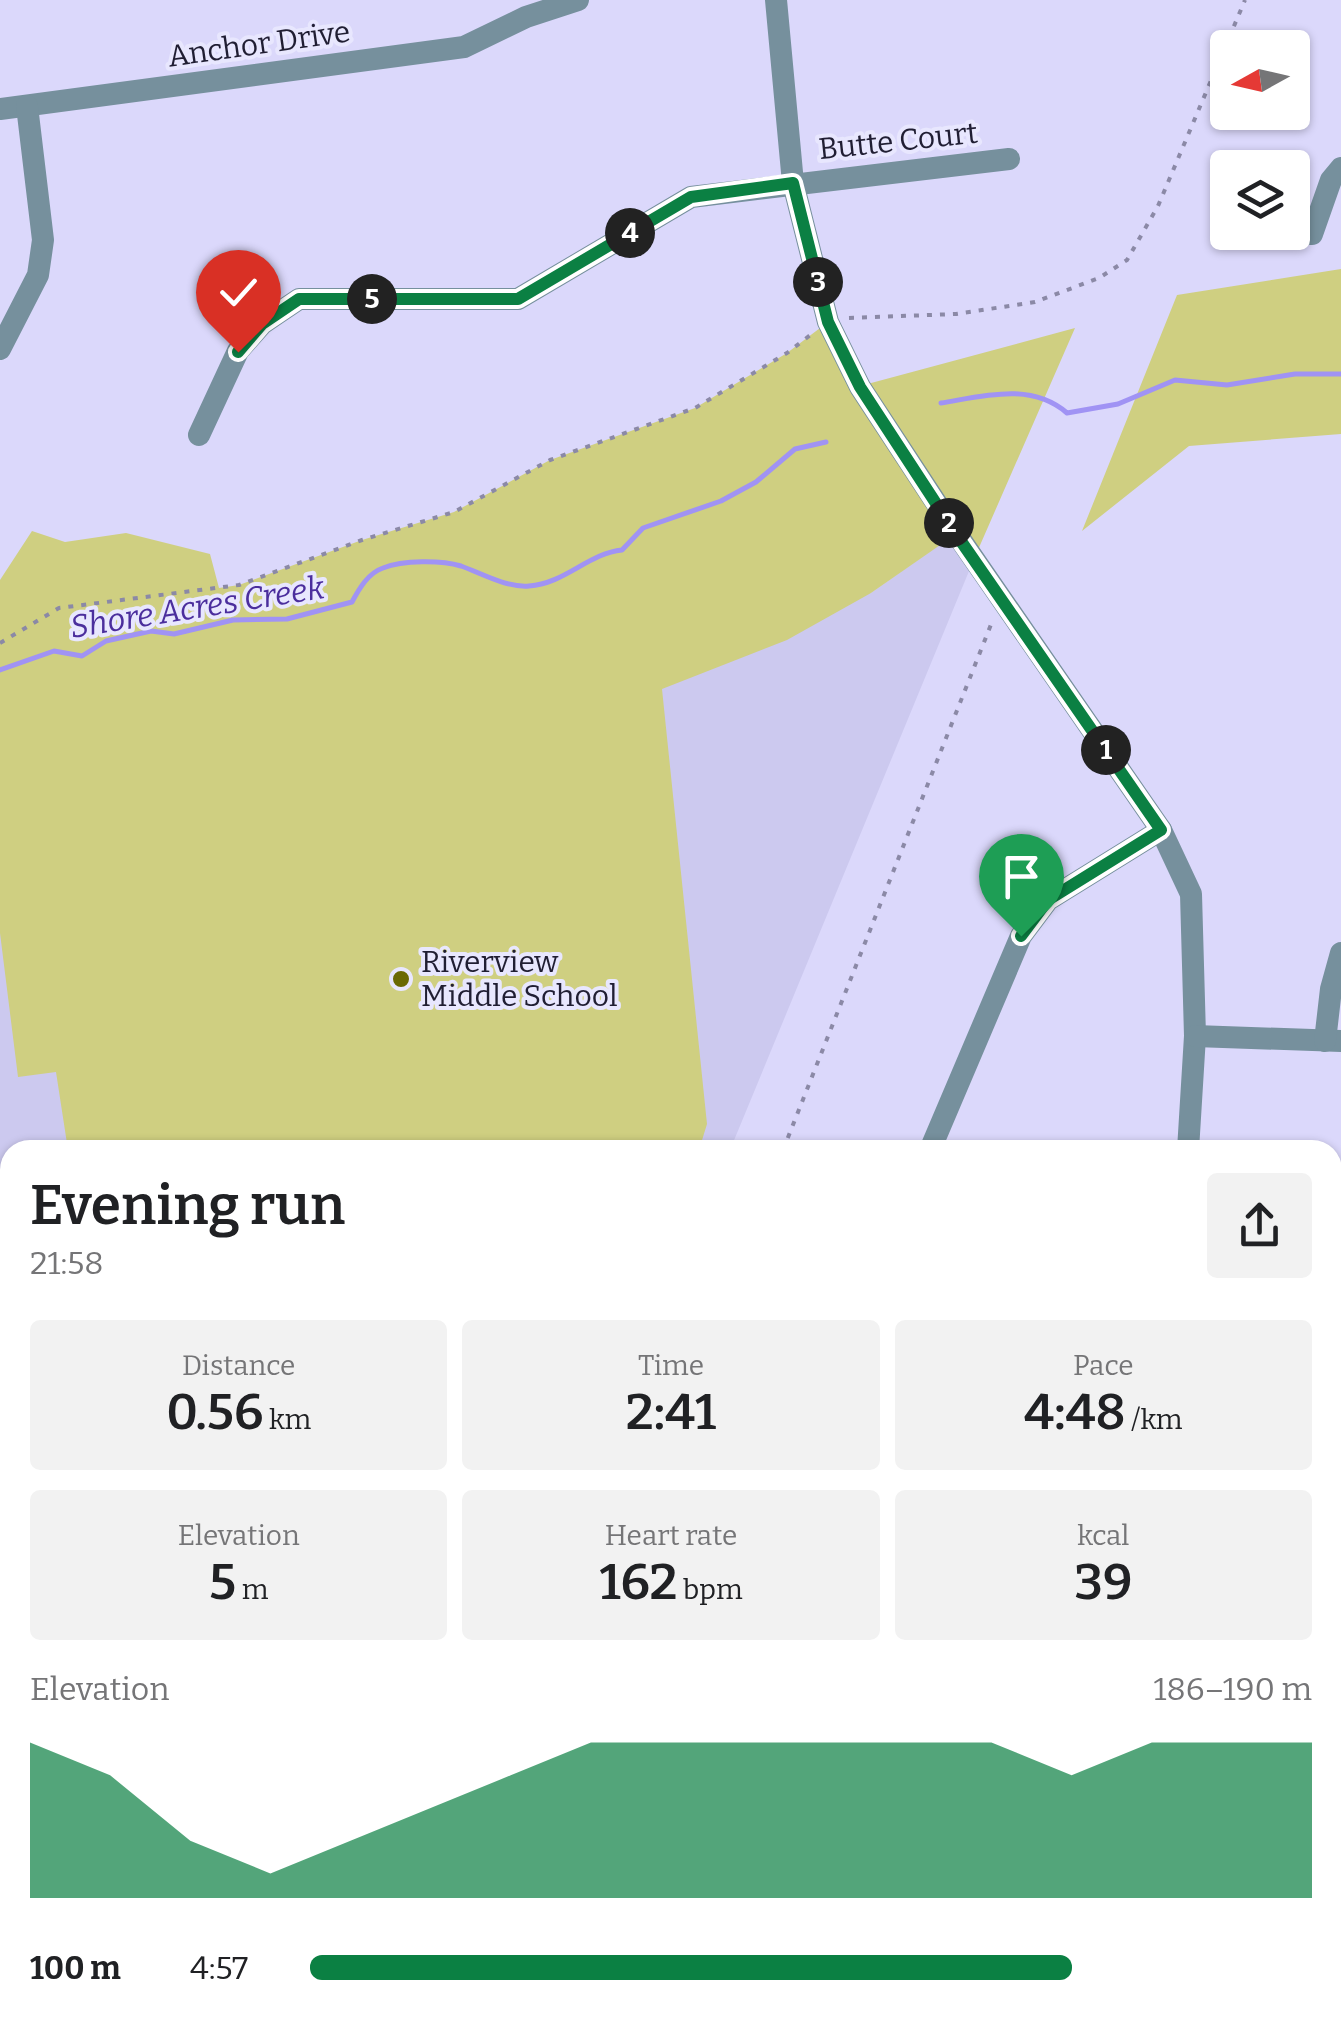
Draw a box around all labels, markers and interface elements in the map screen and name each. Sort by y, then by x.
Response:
street label: Anchor Drive [166,13,352,75]
north arrow [1210,30,1310,130]
map controls [1210,30,1310,250]
street label: Butte Court [817,115,979,167]
button: layers [1210,150,1310,250]
pin: 4 [605,208,655,258]
text: 4 [621,216,639,249]
pin [196,250,281,353]
pin: 3 [793,257,843,307]
icon: check [211,265,266,320]
text: 3 [810,265,826,298]
pin: 5 [347,274,397,324]
text: 5 [364,282,380,315]
pin: 2 [924,498,974,548]
text: 2 [941,506,957,539]
water label: Shore Acres Creek [67,568,327,646]
pin: 1 [1081,725,1131,775]
text: 1 [1100,733,1112,766]
pin [979,834,1064,937]
icon: arrive [994,849,1049,904]
place label: Riverview Middle School [421,944,618,1014]
marker: Riverview Middle School [390,968,412,990]
text: Evening run [30,1173,345,1239]
button: share [1207,1173,1312,1278]
text: 21:58 [30,1244,103,1282]
text: Distance [182,1349,295,1382]
text: Time [638,1349,704,1382]
text: Pace [1073,1349,1134,1382]
text: 0.56 [166,1382,263,1442]
text: 2:41 [626,1382,716,1442]
text: 4:48 [1024,1382,1126,1442]
text: km [263,1403,311,1436]
text: /km [1126,1403,1183,1436]
text: Elevation [178,1519,300,1552]
text: Heart rate [605,1519,737,1552]
text: kcal [1077,1519,1129,1552]
text: 5 [209,1552,236,1612]
text: 162 [599,1552,677,1612]
text: 39 [1074,1552,1132,1612]
text: m [236,1573,268,1606]
text: bpm [677,1573,743,1606]
text: Elevation [30,1670,170,1708]
text: 186–190 m [1153,1670,1312,1708]
text: 100 m [30,1949,121,1987]
text: 4:57 [190,1949,248,1987]

